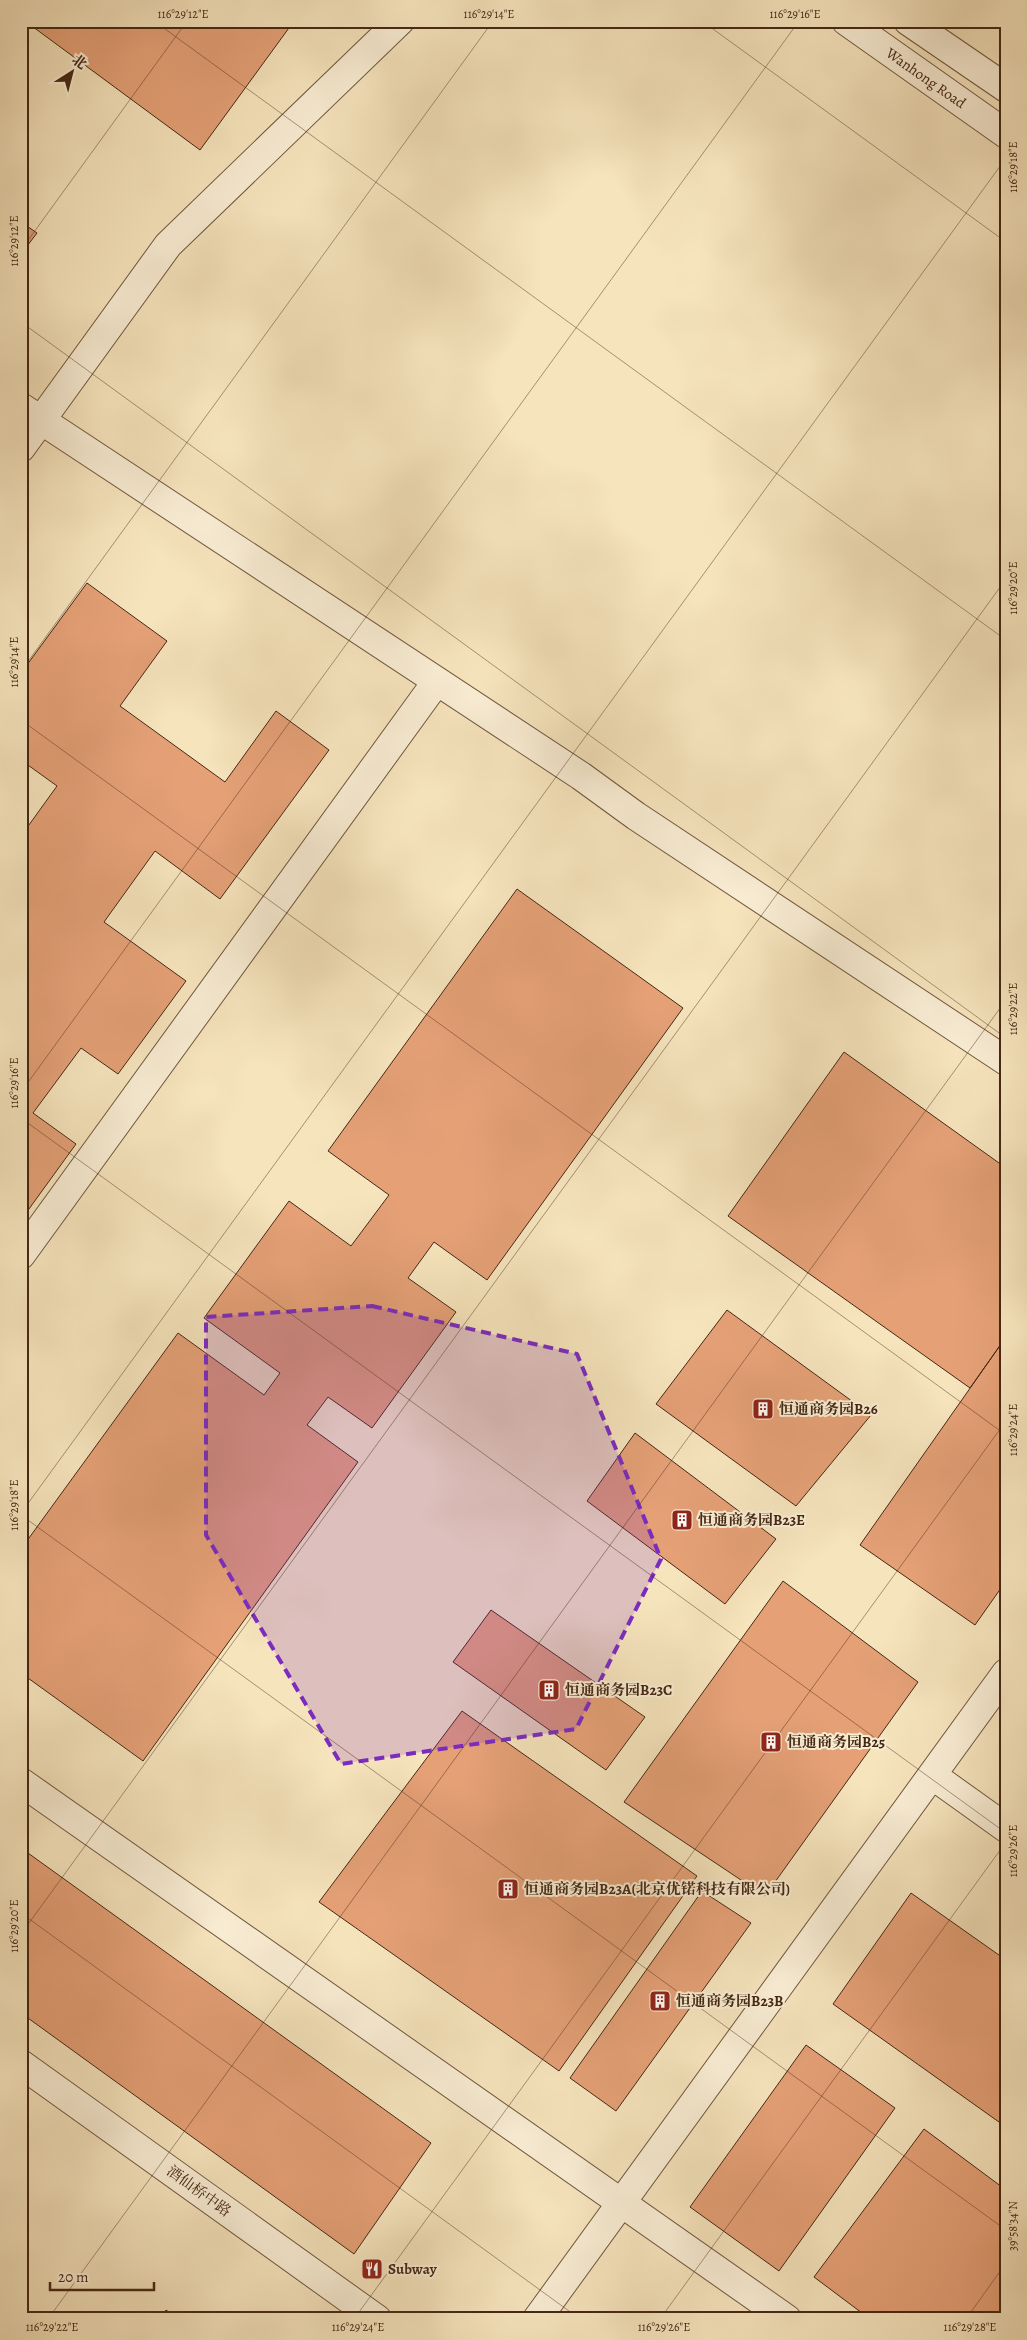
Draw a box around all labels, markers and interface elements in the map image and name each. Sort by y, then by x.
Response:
text: 116°29'12"E [157,6,209,22]
text: 116°29'14"E [464,6,514,22]
text: 116°29'16"E [770,6,820,22]
street label: Wanhong Road [881,42,971,114]
north arrow [48,48,98,98]
text: 北 [68,50,91,74]
text: 116°29'18"E [1005,141,1021,193]
text: 116°29'12"E [6,215,22,267]
text: 116°29'20"E [1005,561,1021,615]
text: 116°29'14"E [6,637,22,687]
text: 116°29'22"E [1005,983,1021,1035]
text: 116°29'16"E [6,1058,22,1108]
building icon: 恒通商务园B26 [751,1397,775,1421]
place label: 恒通商务园B26 [779,1399,878,1419]
text: 116°29'24"E [1005,1404,1021,1456]
text: 116°29'18"E [6,1479,22,1531]
building icon: 恒通商务园B23E [670,1508,694,1532]
place label: 恒通商务园B23E [698,1510,805,1530]
building icon: 恒通商务园B23C [537,1678,561,1702]
place label: 恒通商务园B23C [565,1680,672,1700]
building icon: 恒通商务园B25 [759,1730,783,1754]
place label: 恒通商务园B25 [787,1732,885,1752]
text: 116°29'26"E [1005,1825,1021,1877]
building icon: 恒通商务园B23A(北京优锘科技有限公司) [496,1877,520,1901]
place label: 恒通商务园B23A(北京优锘科技有限公司) [524,1879,790,1899]
text: 116°29'20"E [6,1899,22,1953]
building icon: 恒通商务园B23B [648,1989,672,2013]
place label: 恒通商务园B23B [676,1991,784,2011]
street label: 酒仙桥中路 [163,2161,235,2221]
text: 39°58'34"N [1005,2201,1021,2251]
restaurant icon: Subway [360,2257,384,2281]
place label: Subway [388,2259,438,2279]
scale bar [50,2260,154,2292]
text: 20 m [58,2267,89,2287]
text: 116°29'22"E [26,2319,78,2335]
text: 116°29'24"E [332,2319,384,2335]
text: 116°29'26"E [638,2319,690,2335]
text: 116°29'28"E [944,2319,996,2335]

